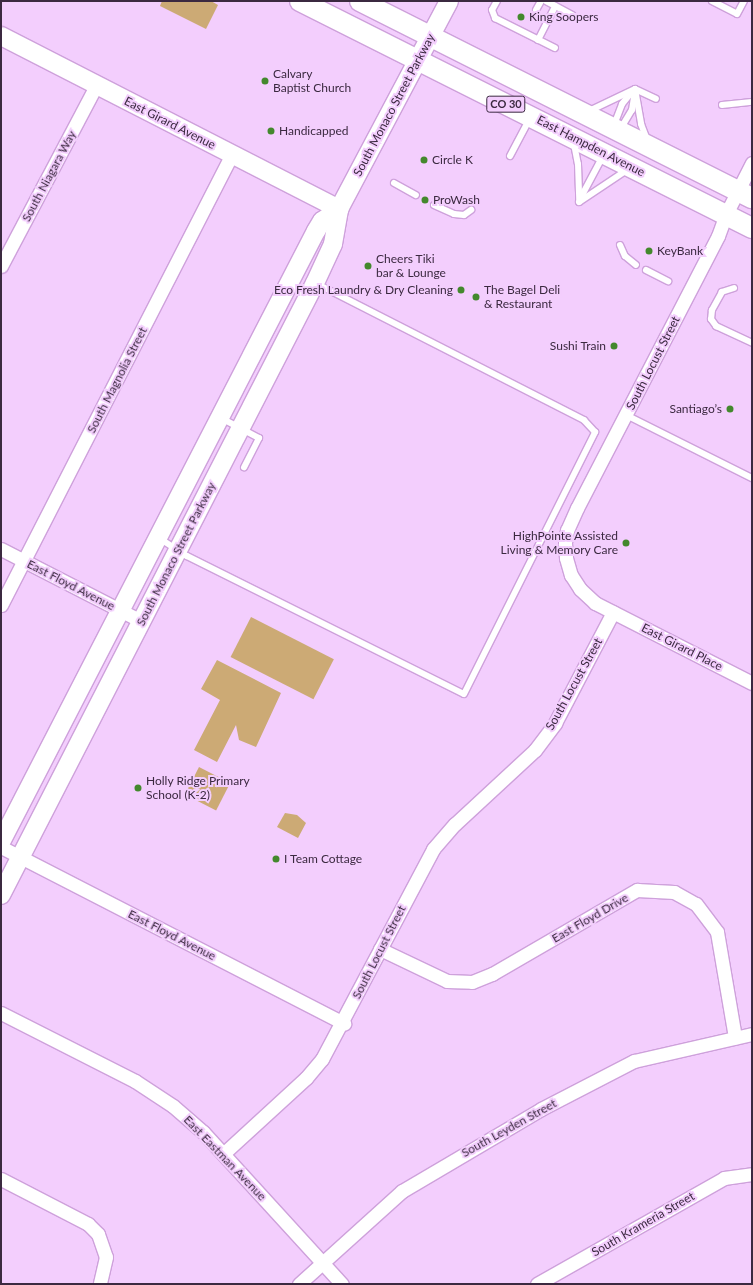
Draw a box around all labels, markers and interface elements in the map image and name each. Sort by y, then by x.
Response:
place label: King Soopers [529,10,599,24]
marker: King Soopers [516,12,526,22]
street label: South Monaco Street Parkway [350,31,438,179]
place label: Calvary Baptist Church [273,67,351,95]
marker: Calvary Baptist Church [260,76,270,86]
street label: East Girard Avenue [122,94,218,152]
road number: CO 30 [486,95,526,113]
street label: East Hampden Avenue [535,112,647,180]
place label: Handicapped [279,124,348,138]
marker: Handicapped [266,126,276,136]
street label: South Niagara Way [19,128,79,224]
place label: Circle K [432,153,473,167]
marker: Circle K [419,155,429,165]
place label: ProWash [433,193,480,207]
marker: ProWash [420,195,430,205]
place label: KeyBank [657,244,703,258]
marker: KeyBank [644,246,654,256]
place label: Cheers Tiki bar & Lounge [376,252,446,280]
marker: Cheers Tiki bar & Lounge [363,261,373,271]
place label: Eco Fresh Laundry & Dry Cleaning [273,283,453,297]
place label: The Bagel Deli & Restaurant [484,283,560,311]
marker: Eco Fresh Laundry & Dry Cleaning [456,285,466,295]
marker: The Bagel Deli & Restaurant [471,292,481,302]
street label: South Locust Street [623,314,683,412]
street label: South Magnolia Street [84,325,150,435]
place label: Sushi Train [549,339,606,353]
marker: Sushi Train [609,341,619,351]
place label: Santiago’s [669,402,722,416]
marker: Santiago’s [725,404,735,414]
street label: South Monaco Street Parkway [133,480,219,628]
place label: HighPointe Assisted Living & Memory Care [500,529,618,557]
marker: HighPointe Assisted Living & Memory Care [621,538,631,548]
street label: East Floyd Avenue [24,557,118,613]
street label: East Girard Place [639,620,725,674]
street label: South Locust Street [543,635,605,733]
place label: Holly Ridge Primary School (K-2) [146,774,250,802]
marker: Holly Ridge Primary School (K-2) [133,783,143,793]
place label: I Team Cottage [284,852,363,866]
marker: I Team Cottage [271,854,281,864]
street label: East Floyd Drive [549,890,631,946]
street label: South Locust Street [349,903,409,1001]
street label: East Floyd Avenue [125,907,219,963]
street label: South Leyden Street [459,1096,559,1160]
street label: East Eastman Avenue [181,1112,269,1204]
street label: South Krameria Street [589,1189,697,1259]

